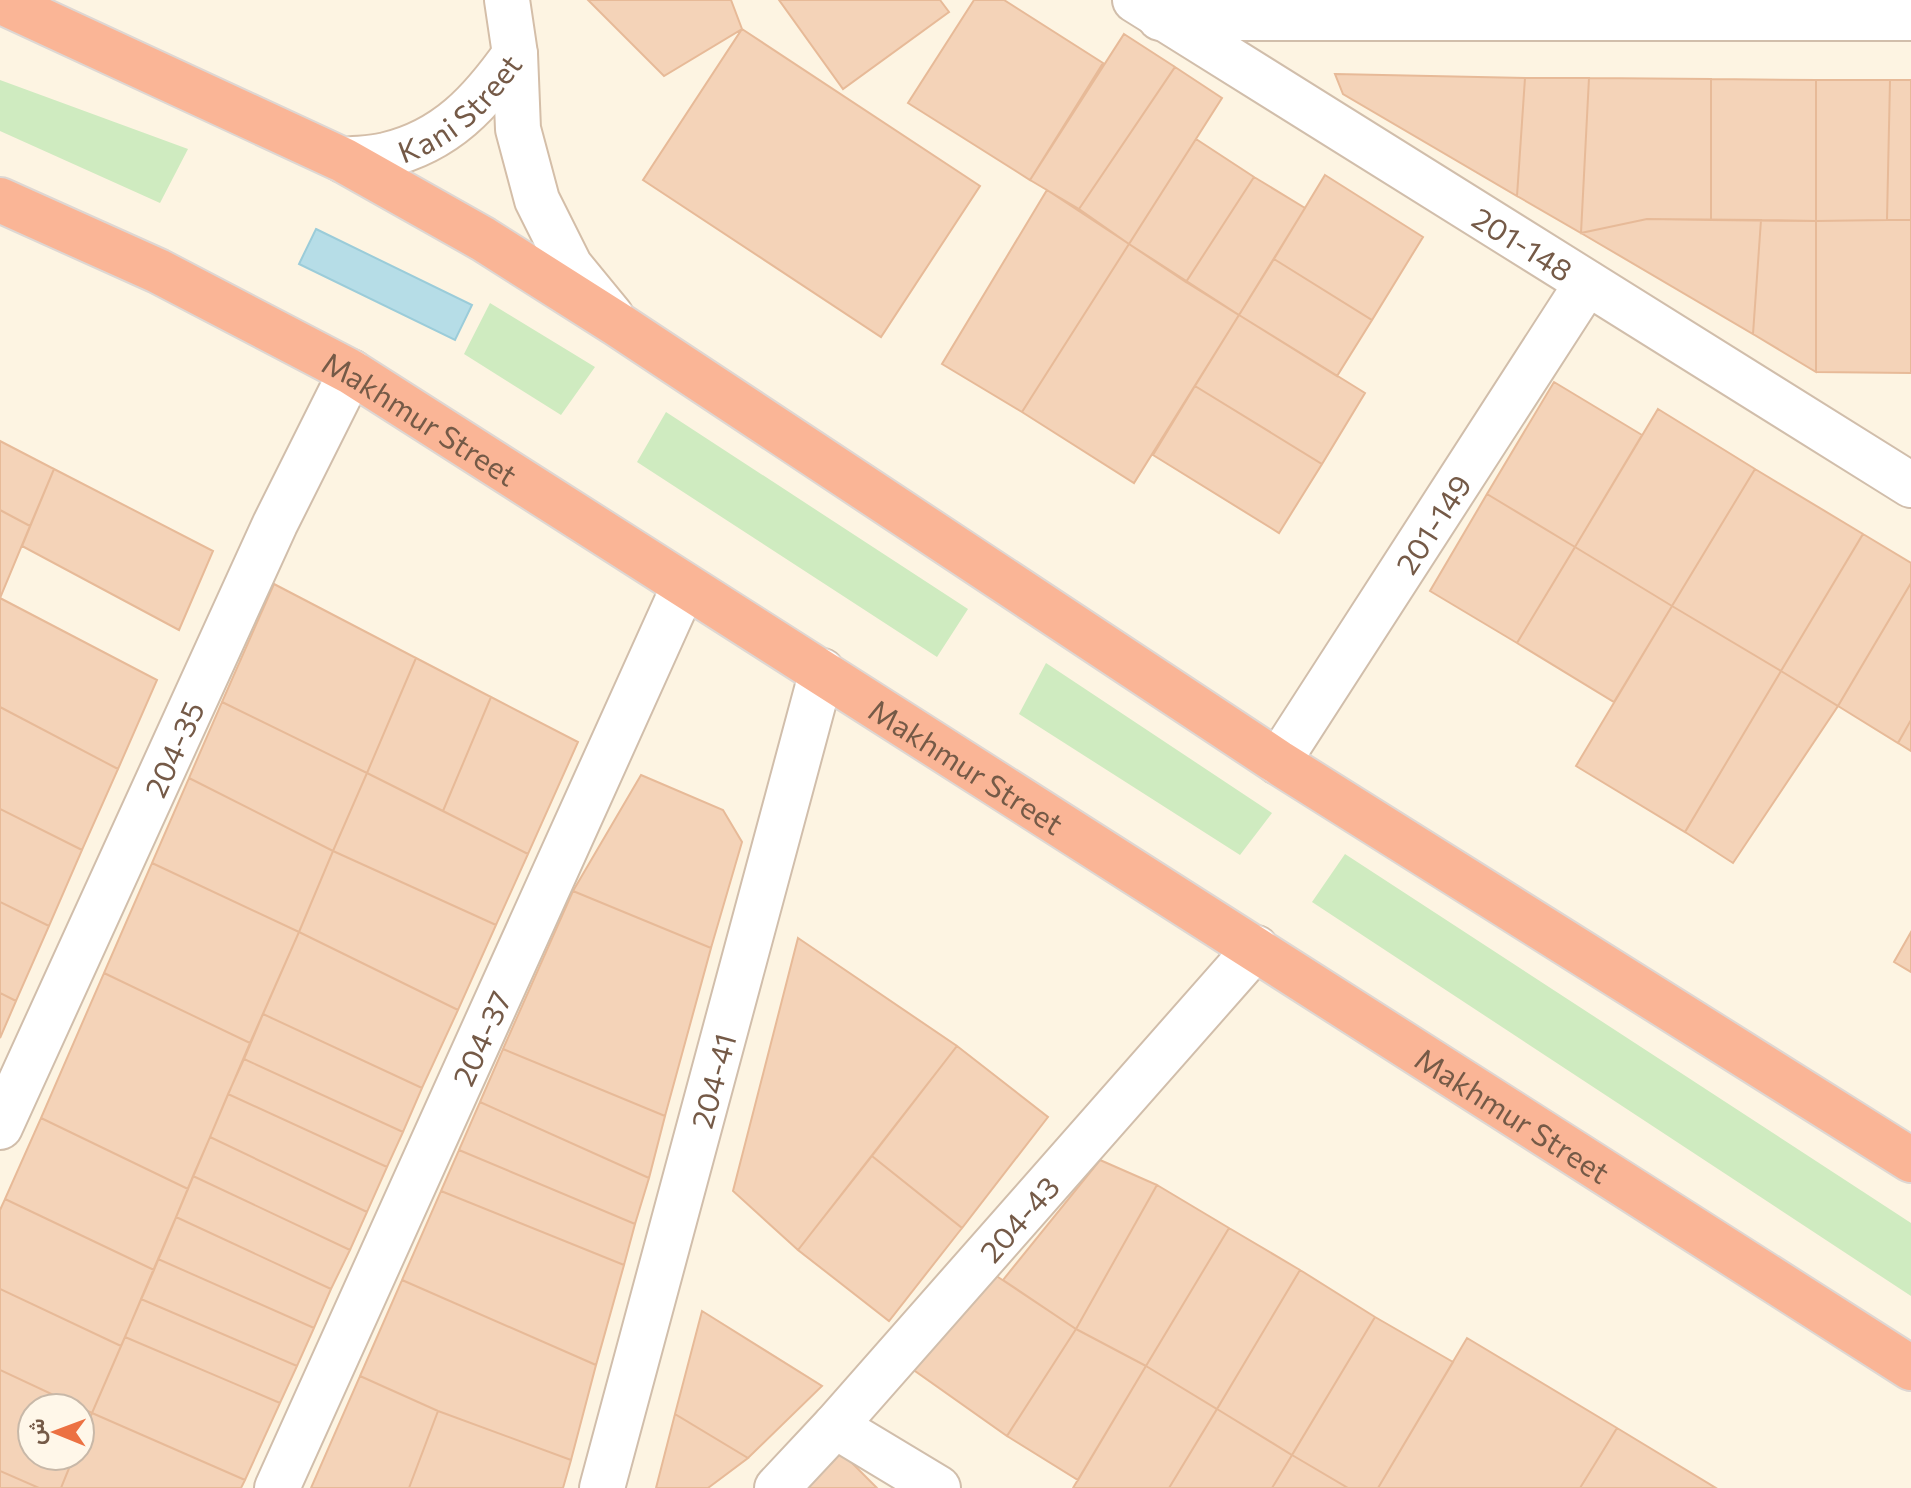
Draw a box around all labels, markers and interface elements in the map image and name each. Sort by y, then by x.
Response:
street label: Kani Street [392,46,528,169]
street label: 201-148 [1467,198,1580,288]
street label: Makhmur Street [317,342,525,492]
street label: 201-149 [1386,467,1478,580]
street label: Makhmur Street [863,690,1071,841]
street label: 204-35 [135,695,210,802]
street label: 204-37 [443,985,518,1091]
street label: 204-41 [681,1029,742,1132]
street label: Makhmur Street [1409,1038,1617,1190]
street label: 204-43 [971,1168,1066,1269]
north arrow [16,1392,96,1472]
text: ش [22,1418,50,1445]

